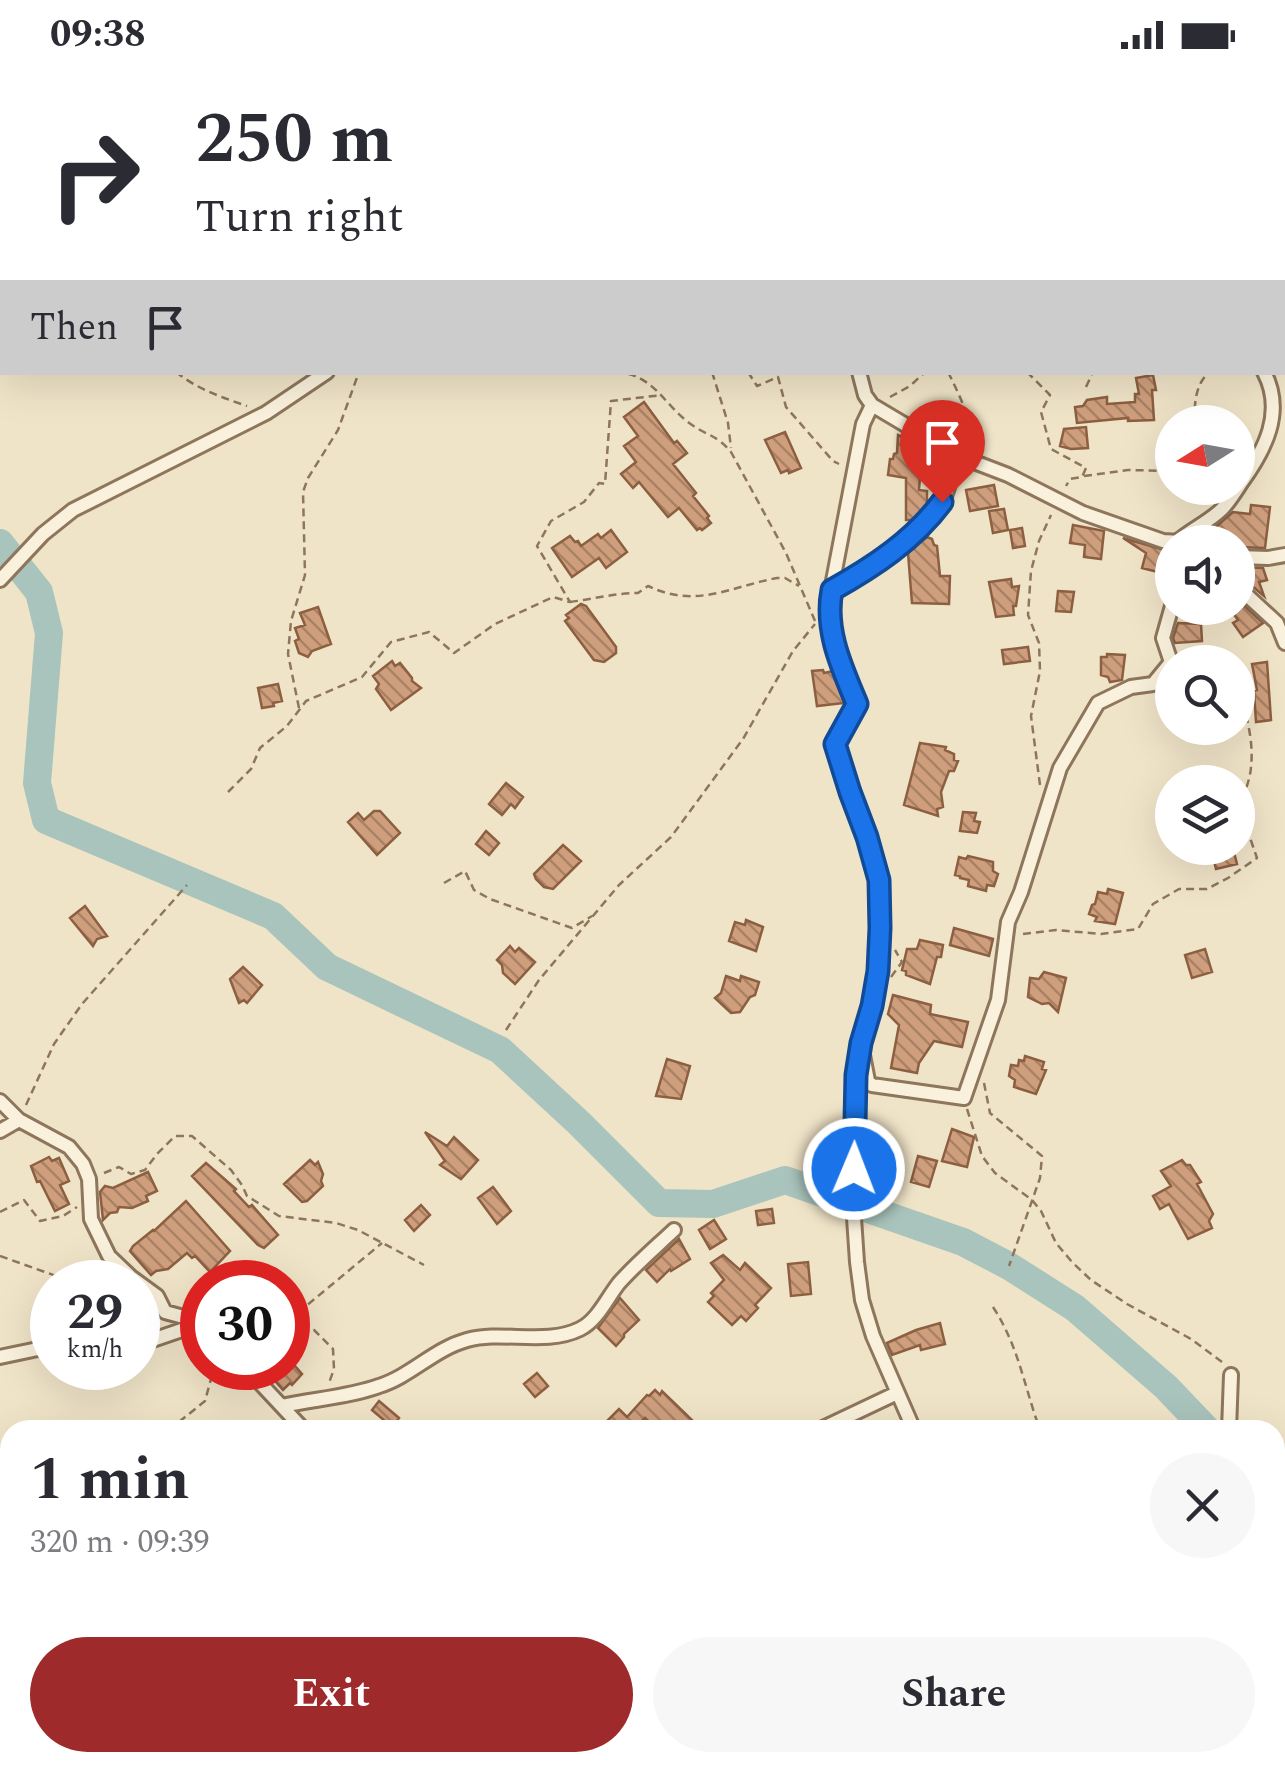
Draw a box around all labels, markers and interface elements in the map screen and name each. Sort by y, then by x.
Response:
text: 09:38 [50,6,145,64]
text: 250 m [195,87,393,193]
icon: right [30,110,160,240]
text: Turn right [195,183,404,252]
text: Then [30,299,118,357]
icon: arrive [138,300,193,355]
pin [900,400,985,503]
north arrow [1155,405,1255,505]
map controls [1155,405,1255,865]
icon: arrive [915,415,970,470]
button: sound [1155,525,1255,625]
button: search [1155,645,1255,745]
button: layers [1155,765,1255,865]
position arrow [802,1117,906,1221]
speed limit sign: 30 [180,1260,310,1390]
text: 29 [67,1275,123,1351]
text: km/h [67,1331,123,1369]
text: 1 min [30,1434,190,1526]
button: close [1150,1453,1255,1558]
text: 320 m · 09:39 [30,1518,210,1567]
button: Exit [30,1637,633,1752]
button: Share [653,1637,1255,1752]

